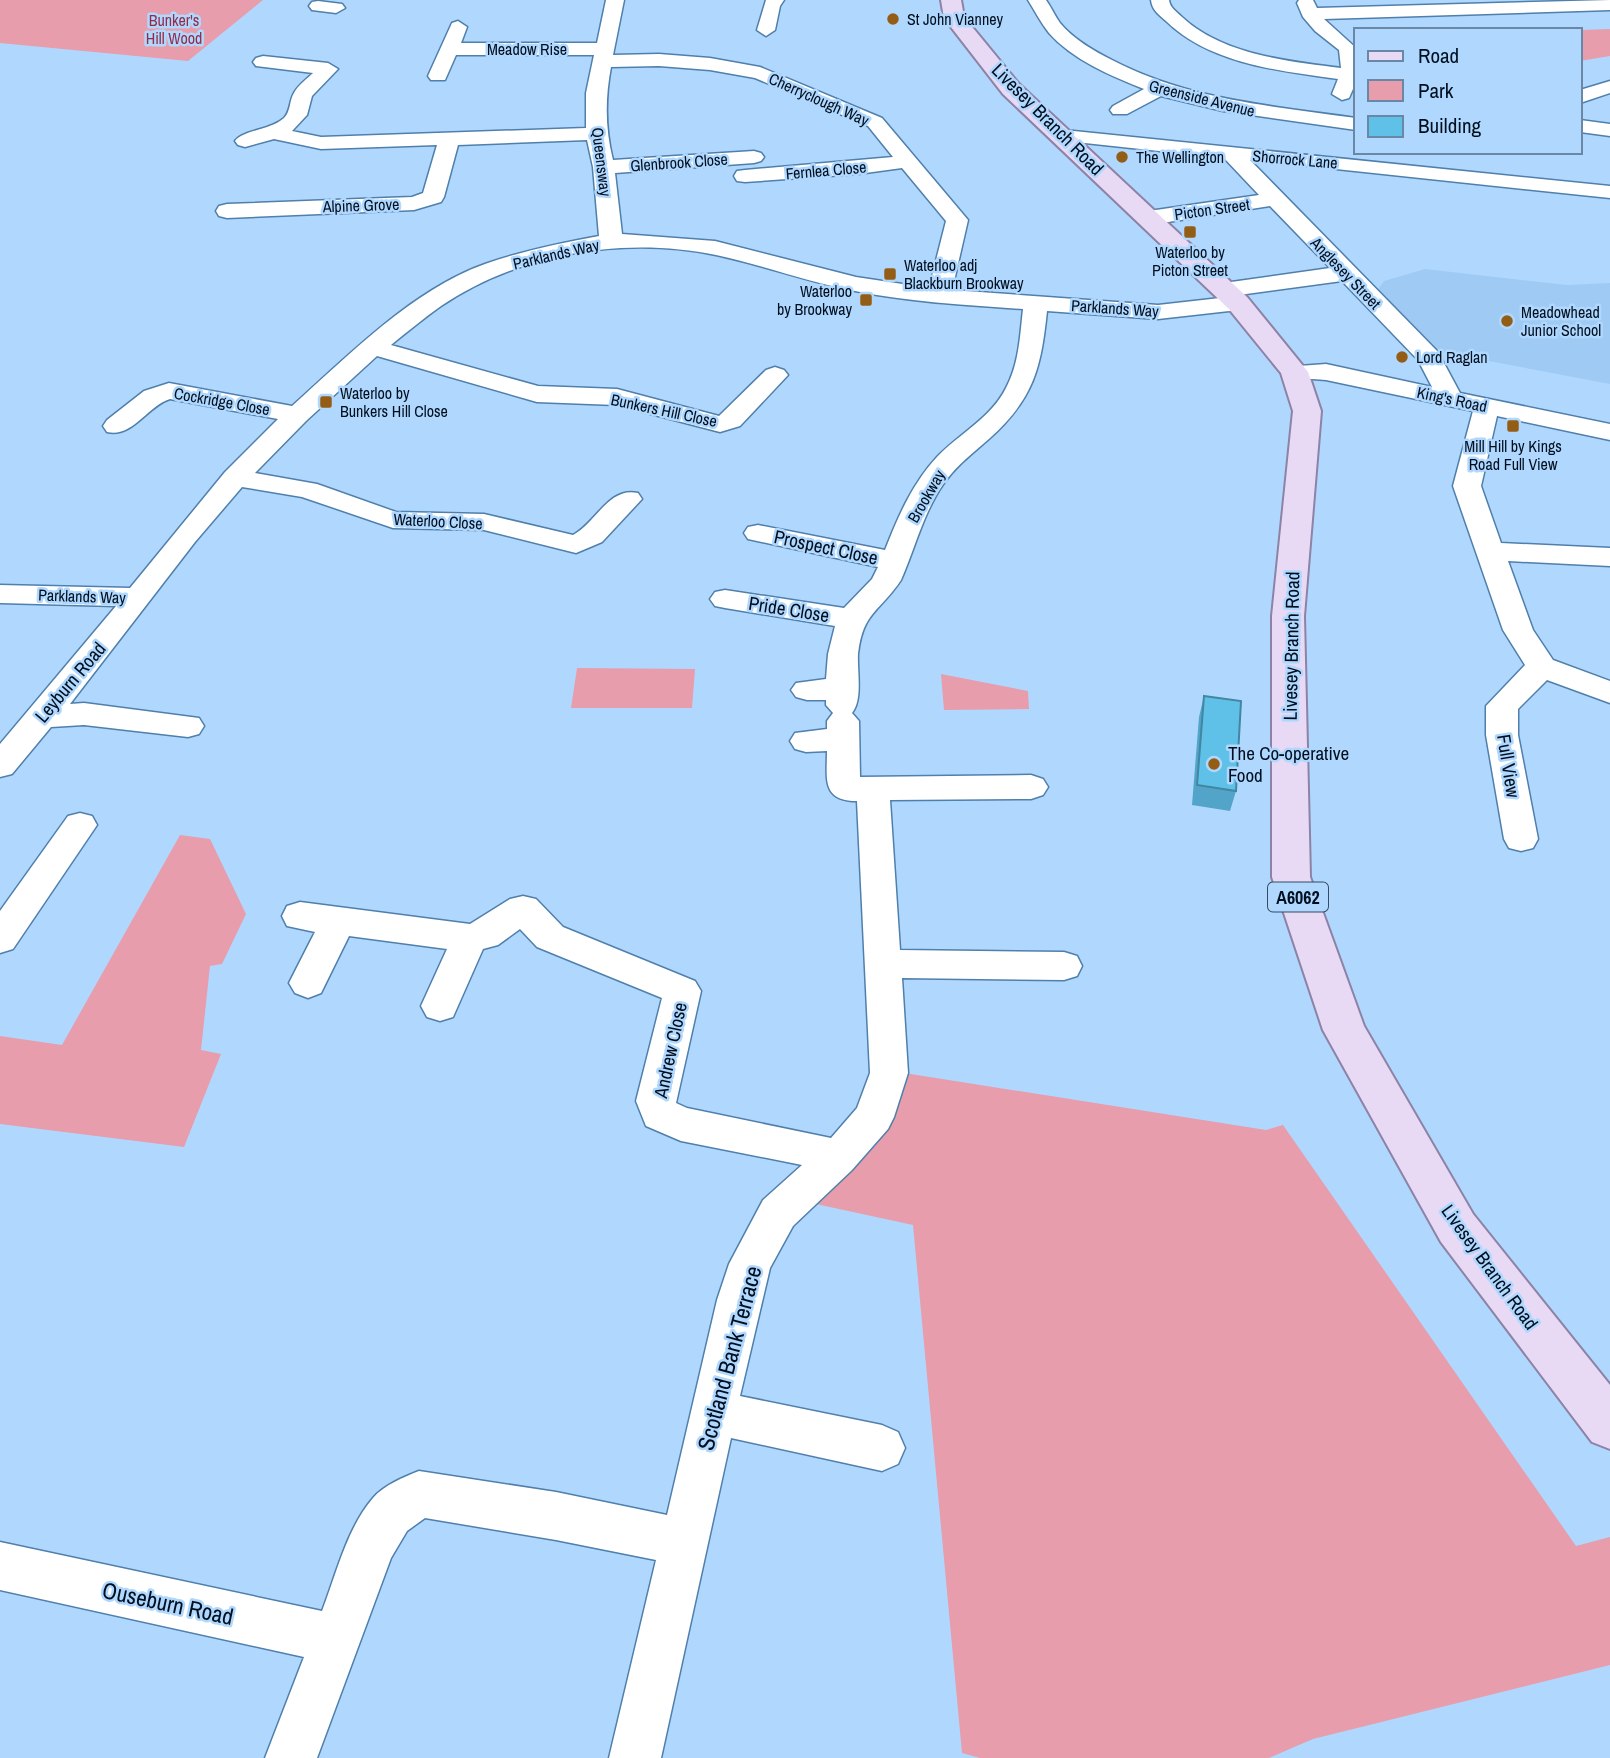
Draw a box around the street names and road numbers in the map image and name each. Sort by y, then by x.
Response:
street label: Meadow Rise [487,38,567,60]
street label: Livesey Branch Road [986,57,1110,181]
street label: Cherryclough Way [765,67,873,131]
street label: Greenside Avenue [1147,74,1257,122]
street label: Queensway [587,126,617,198]
street label: Shorrock Lane [1252,144,1338,174]
street label: Glenbrook Close [629,148,729,176]
street label: Fernlea Close [785,156,867,184]
street label: Alpine Grove [321,193,400,217]
street label: Picton Street [1173,193,1251,225]
street label: Anglesey Street [1305,231,1386,314]
street label: Parklands Way [511,233,602,275]
street label: Parklands Way [1070,294,1160,322]
street label: King's Road [1415,381,1489,417]
street label: Cockridge Close [172,382,272,420]
street label: Bunkers Hill Close [609,388,719,432]
street label: Brookway [902,465,950,526]
street label: Waterloo Close [393,508,483,534]
street label: Prospect Close [772,523,880,571]
street label: Livesey Branch Road [1277,571,1305,721]
street label: Parklands Way [38,583,127,609]
street label: Pride Close [747,590,831,628]
street label: Leyburn Road [29,636,111,728]
street label: Full View [1491,732,1527,800]
road number: A6062 [1268,882,1328,912]
street label: Andrew Close [647,1000,693,1101]
street label: Livesey Branch Road [1436,1199,1544,1335]
street label: Scotland Bank Terrace [690,1262,768,1454]
street label: Ouseburn Road [100,1574,236,1632]

